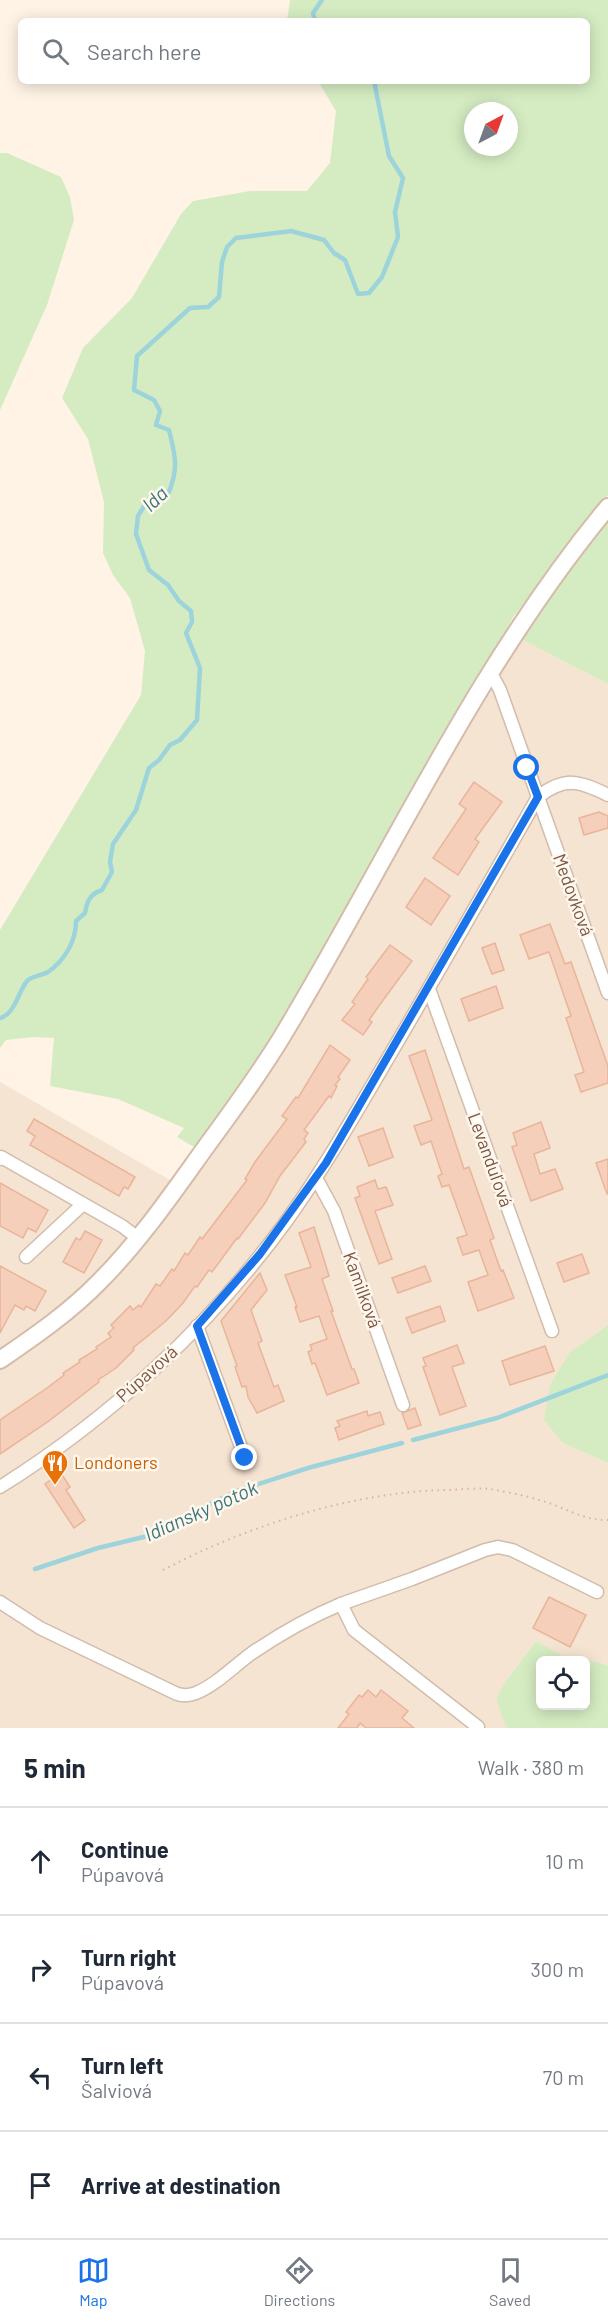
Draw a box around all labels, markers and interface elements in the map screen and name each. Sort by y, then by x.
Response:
search box [18,18,590,84]
icon: search [39,35,72,68]
text: Search here [87,38,201,64]
north arrow [464,102,518,156]
water label: Ida [137,481,172,516]
route start [513,754,539,780]
street label: Medovková [549,851,599,939]
street label: Levanduľová [464,1109,518,1210]
street label: Kamilková [339,1249,387,1331]
street label: Púpavová [111,1340,181,1406]
route end [231,1444,257,1470]
restaurant icon: Londoners [40,1448,70,1486]
place label: Londoners [74,1451,158,1473]
water label: Idiansky potok [140,1474,261,1546]
map controls [536,1656,590,1710]
button: locate [536,1656,590,1710]
text: 5 min [24,1752,86,1783]
text: Walk · 380 m [478,1755,584,1779]
text: Continue [81,1836,169,1862]
icon: ahead [24,1845,57,1878]
text: 10 m [545,1849,584,1873]
text: Púpavová [81,1862,164,1886]
text: Turn right [81,1944,176,1970]
icon: right [24,1953,57,1986]
text: 300 m [531,1957,584,1981]
text: Púpavová [81,1970,164,1994]
text: Turn left [81,2052,164,2078]
icon: left [24,2061,57,2094]
text: 70 m [543,2065,584,2089]
text: Šalviová [81,2078,152,2102]
icon: arrive [24,2169,57,2202]
text: Arrive at destination [81,2172,280,2198]
tab: Map [77,2254,110,2309]
tab: Directions [264,2254,335,2309]
tab: Saved [489,2254,531,2309]

